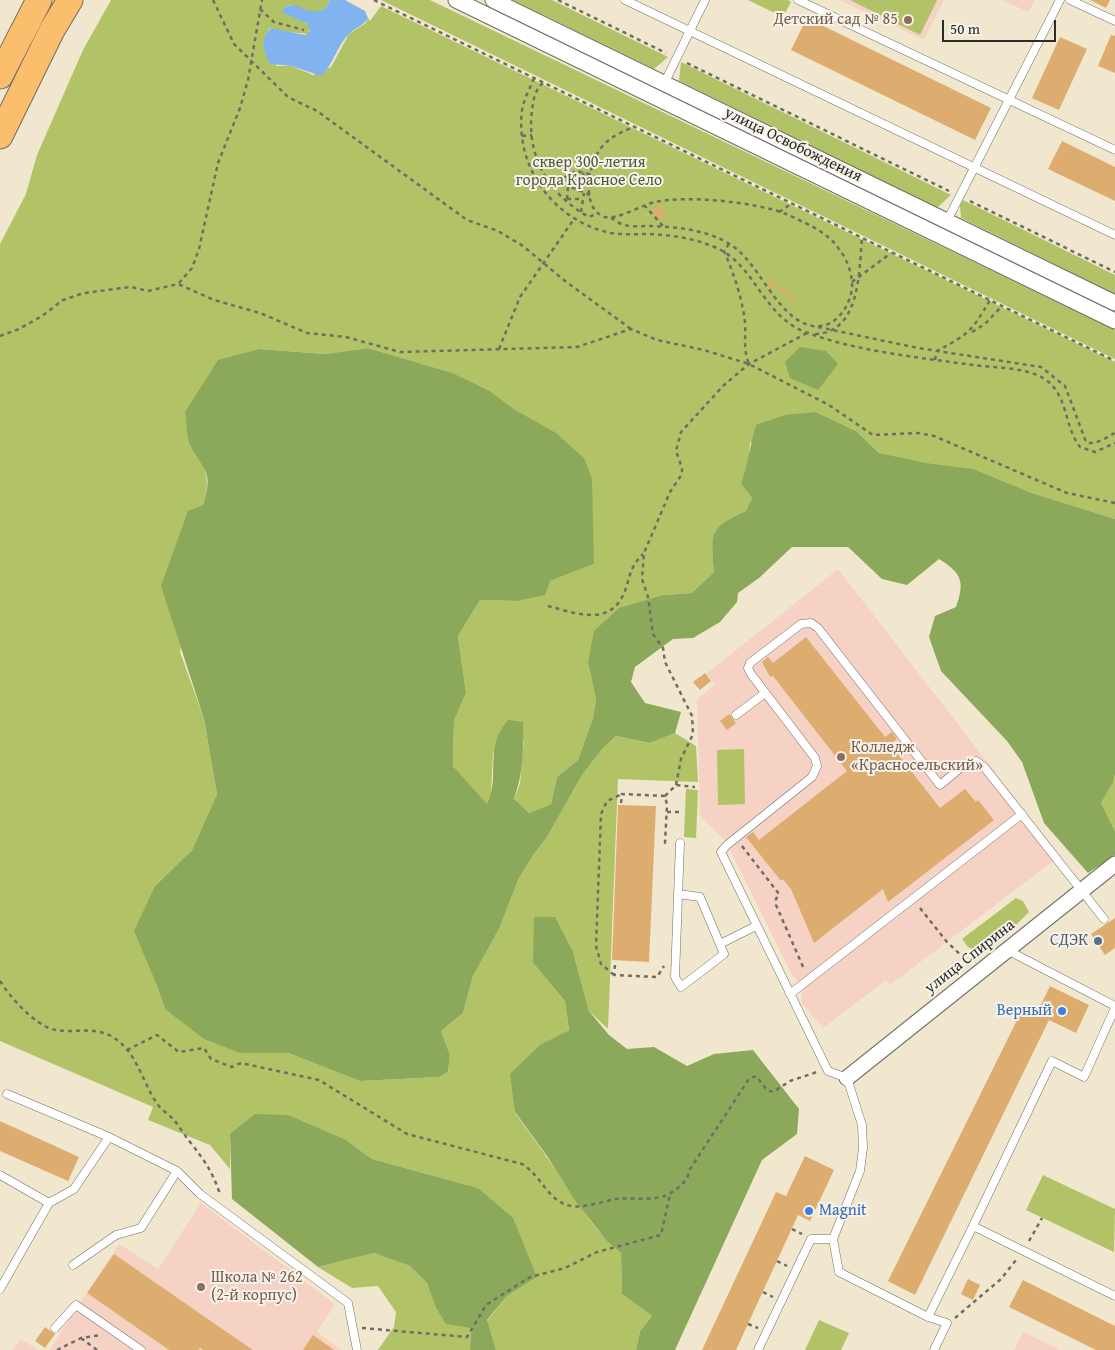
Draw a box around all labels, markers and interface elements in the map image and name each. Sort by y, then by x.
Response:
place label: Детский сад № 85 [774,10,898,30]
scale bar [945,10,1059,42]
marker: Детский сад № 85 [902,14,914,26]
text: 50 m [950,18,980,39]
street label: улица Освобождения [721,103,865,187]
park label: сквер 300-летия города Красное Село [516,153,662,191]
place label: Колледж «Красносельский» [851,738,983,776]
marker: Колледж «Красносельский» [835,751,847,763]
street label: улица Спирина [921,916,1019,998]
place label: СДЭК [1050,931,1088,951]
marker: СДЭК [1092,935,1104,947]
place label: Верный [997,1001,1052,1021]
marker: Верный [1056,1005,1068,1017]
place label: Magnit [819,1201,867,1221]
marker: Magnit [803,1205,815,1217]
place label: Школа № 262 (2-й корпус) [211,1268,303,1306]
marker: Школа № 262 (2-й корпус) [195,1281,207,1293]

